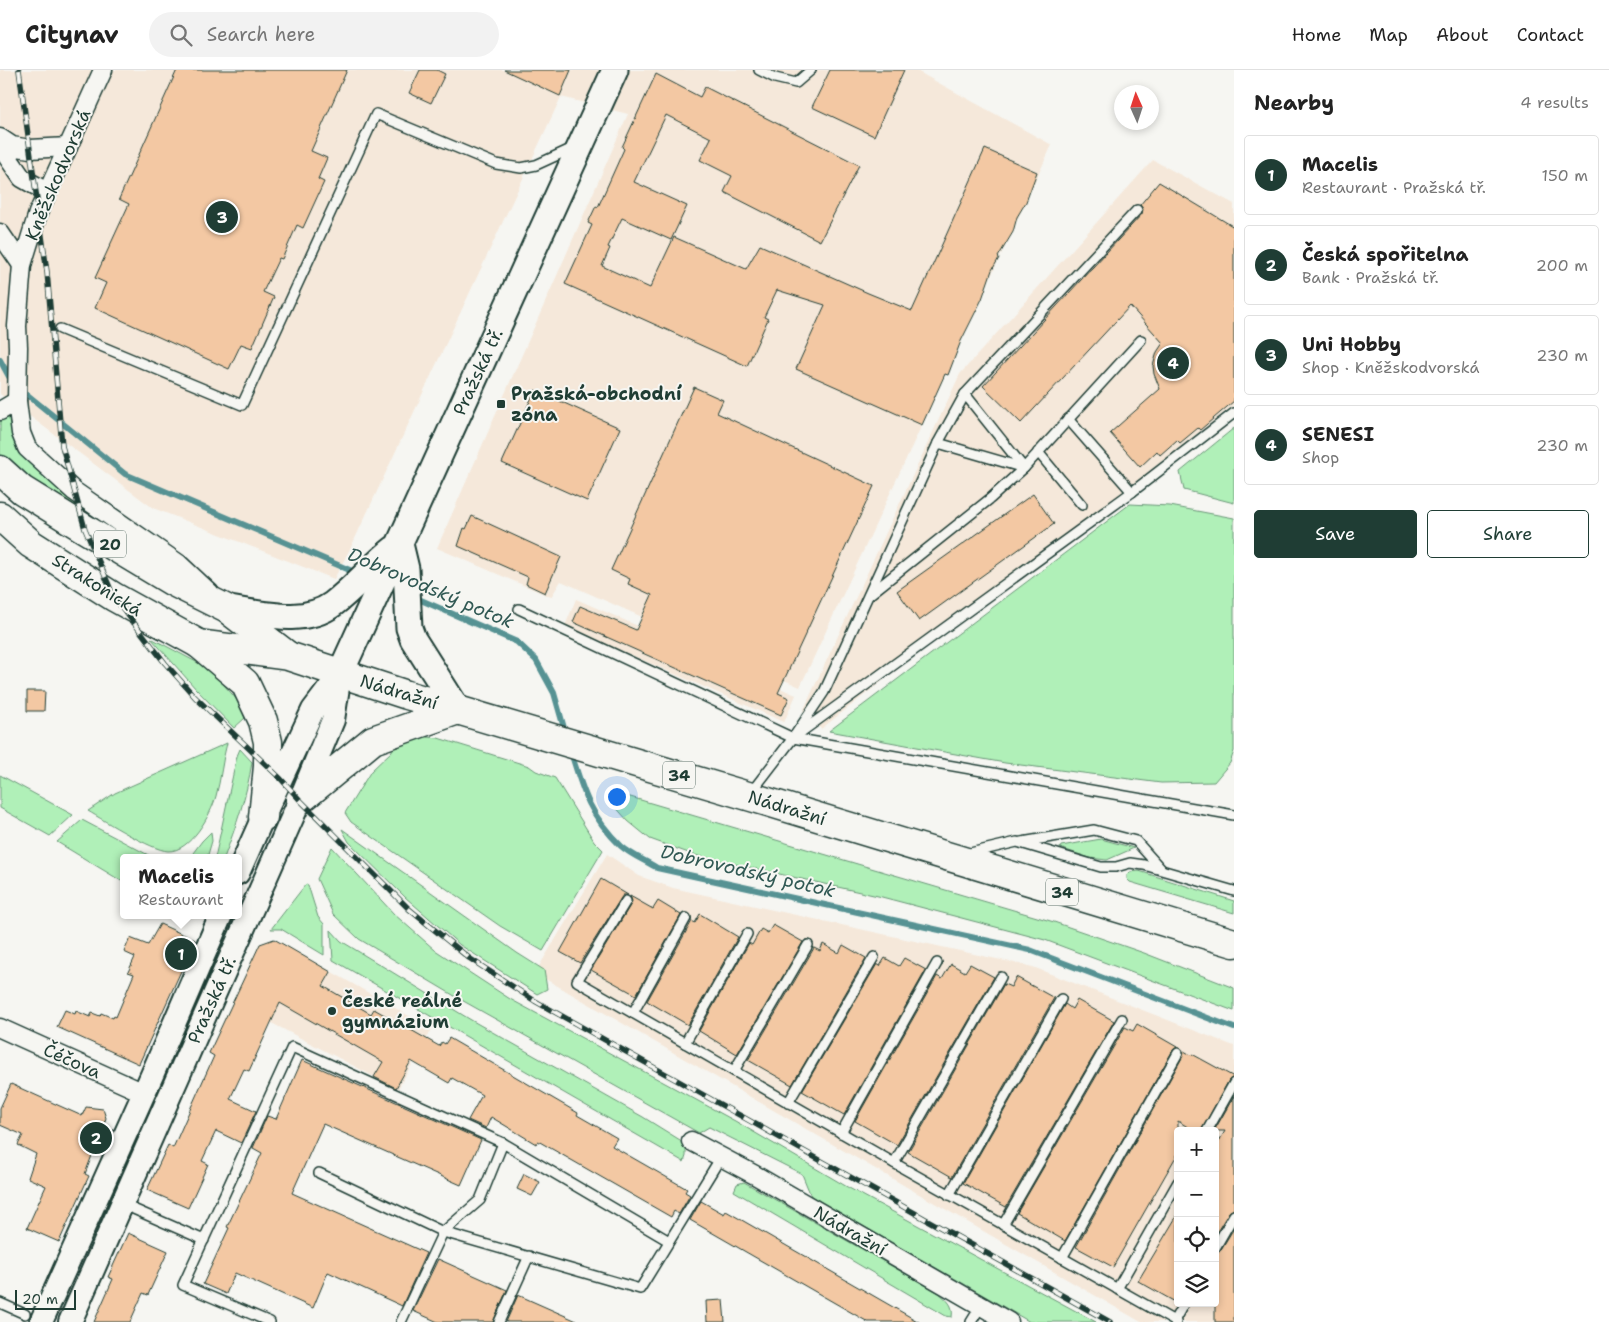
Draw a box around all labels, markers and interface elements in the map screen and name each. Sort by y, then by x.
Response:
search box [149,12,499,57]
text: Citynav [25,19,119,51]
icon: search [167,21,195,49]
text: Search here [207,22,315,47]
text: Home [1292,23,1341,47]
text: Map [1369,23,1408,47]
text: About [1436,23,1489,47]
text: Contact [1517,23,1584,47]
north arrow [1114,85,1159,130]
text: Nearby [1254,89,1334,117]
text: 4 results [1520,92,1589,113]
street label: Kněžskodvorská [20,106,96,244]
text: Macelis [1302,152,1378,177]
text: 1 [1267,165,1275,186]
text: 150 m [1541,165,1588,186]
text: Restaurant · Pražská tř. [1302,177,1486,198]
pin: 3 [206,198,238,236]
text: Česká spořitelna [1302,242,1469,267]
text: 2 [1265,255,1277,276]
text: 200 m [1536,255,1588,276]
text: Bank · Pražská tř. [1302,267,1439,288]
street label: Pražská tř. [447,325,509,419]
text: Uni Hobby [1302,332,1401,357]
pin: 4 [1157,344,1189,382]
text: 3 [1265,345,1277,366]
text: 230 m [1536,345,1588,366]
text: Shop · Kněžskodvorská [1302,357,1479,378]
place label: Pražská-obchodní zóna [511,382,682,427]
marker: Pražská-obchodní zóna [495,398,507,410]
text: SENESI [1302,422,1374,447]
text: 4 [1265,435,1277,456]
text: 230 m [1536,435,1588,456]
text: Shop [1302,447,1339,468]
button: Save [1254,510,1417,558]
button: Share [1427,510,1589,558]
road number: 20 [94,530,126,558]
water label: Dobrovodský potok [344,542,518,634]
street label: Strakonická [48,548,146,622]
street label: Nádražní [357,669,441,715]
road number: 34 [663,762,695,788]
your location [604,784,630,810]
street label: Nádražní [745,785,829,831]
water label: Dobrovodský potok [658,839,838,903]
popup [120,854,242,919]
text: Macelis [138,864,214,889]
road number: 34 [1046,879,1078,906]
text: Restaurant [138,889,224,910]
pin: 1 [165,935,197,973]
street label: Pražská tř. [182,952,242,1048]
place label: České reálné gymnázium [342,989,462,1034]
marker: České reálné gymnázium [326,1005,338,1017]
street label: Čéčova [39,1038,105,1084]
pin: 2 [80,1119,112,1157]
map controls [1174,1127,1219,1307]
button: + [1174,1127,1219,1172]
button: − [1174,1172,1219,1217]
street label: Nádražní [809,1200,891,1262]
button: locate [1174,1217,1219,1262]
button: layers [1174,1262,1219,1307]
scale bar [15,1287,76,1310]
text: 20 m [22,1290,58,1308]

